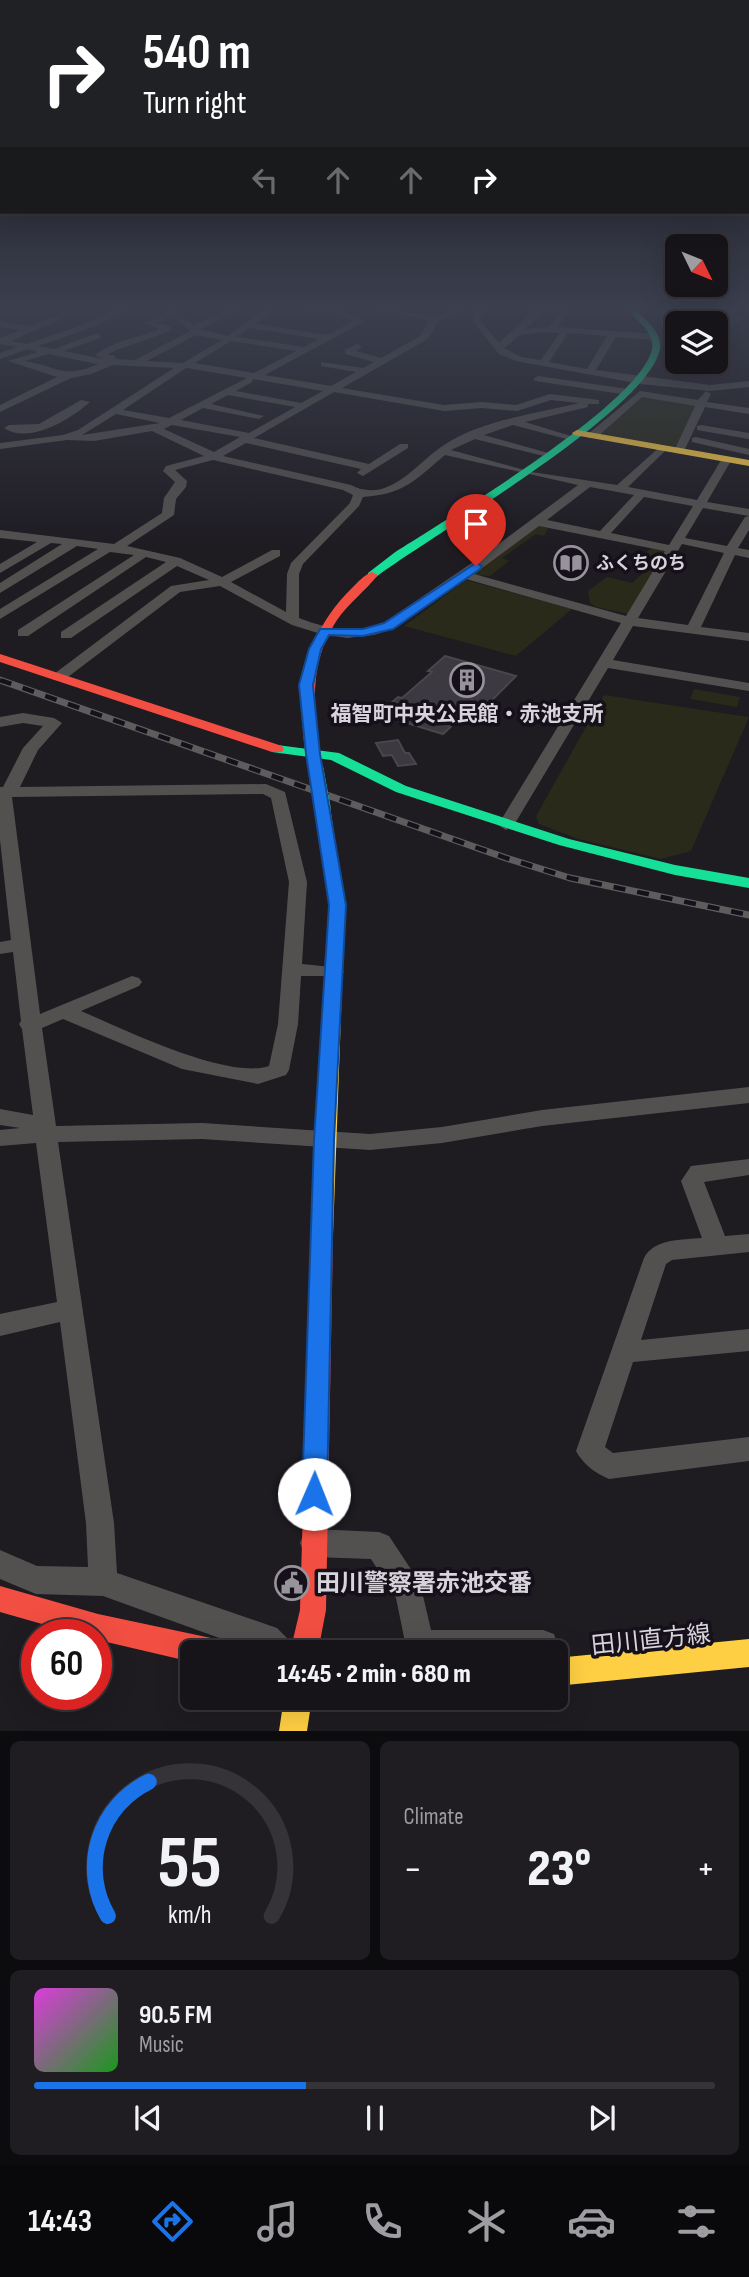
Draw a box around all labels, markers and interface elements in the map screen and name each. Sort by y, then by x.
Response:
text: 540 m [143,24,251,83]
icon: right [28,28,119,119]
text: Turn right [143,84,247,123]
icon: left [246,161,284,199]
icon: ahead [319,161,357,199]
icon: ahead [392,161,430,199]
icon: right [465,161,503,199]
north arrow [665,234,728,298]
map controls [665,234,728,374]
button: layers [665,311,728,374]
pin [446,494,506,566]
icon: arrive [457,505,495,543]
library icon: ふくちのち [552,544,590,582]
place label: ふくちのち [596,553,686,574]
building icon: 福智町中央公民館・赤池支所 [448,661,486,699]
place label: 福智町中央公民館・赤池支所 [331,702,604,727]
position arrow [277,1457,351,1531]
public building icon: 田川警察署赤池交番 [273,1564,311,1602]
place label: 田川警察署赤池交番 [316,1569,532,1598]
speed limit sign: 60 [21,1619,112,1710]
street label: 田川直方線 [590,1619,712,1661]
text: 14:45 · 2 min · 680 m [277,1659,471,1690]
text: Climate [404,1803,463,1831]
text: 55 [158,1821,222,1909]
text: 23° [527,1838,591,1901]
text: − [404,1847,422,1892]
text: + [696,1847,715,1892]
text: km/h [168,1900,211,1931]
text: 90.5 FM [139,2000,212,2031]
text: Music [139,2031,184,2059]
icon: previous [129,2099,167,2137]
icon: pause [356,2099,394,2137]
icon: next [583,2099,621,2137]
icon: directions [148,2197,197,2246]
icon: music [253,2197,302,2246]
icon: phone [358,2197,407,2246]
icon: climate [462,2197,511,2246]
icon: car [567,2197,616,2246]
icon: filters [672,2197,721,2246]
text: 14:43 [28,2202,92,2241]

